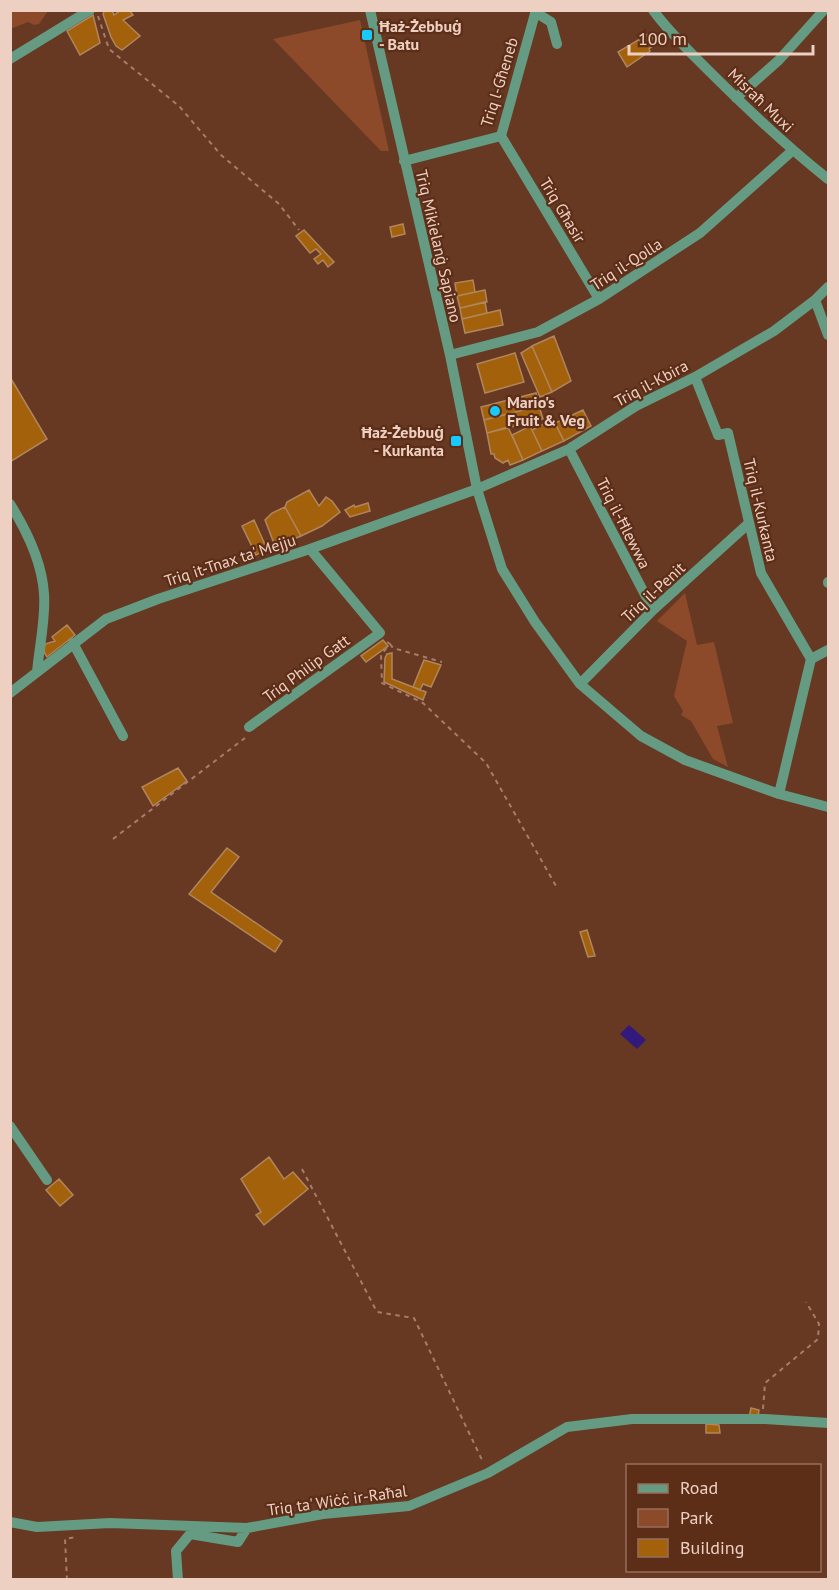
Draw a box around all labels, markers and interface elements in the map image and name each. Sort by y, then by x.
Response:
place label: Ħaż-Żebbuġ - Batu [379,16,462,54]
scale bar [629,18,814,56]
text: 100 m [638,27,687,50]
marker: Ħaż-Żebbuġ - Batu [360,28,374,42]
street label: Triq l-Għeneb [476,35,522,129]
street label: Misraħ Muxi [724,64,798,136]
street label: Triq Mikielanġ Sapiano [412,168,466,324]
street label: Triq Għasir [536,174,591,247]
street label: Triq il-Qolla [586,233,666,295]
street label: Triq il-Kbira [611,355,691,411]
place label: Mario's Fruit & Veg [507,392,585,430]
marker: Mario's Fruit & Veg [488,404,502,418]
place label: Ħaż-Żebbuġ - Kurkanta [361,422,444,460]
marker: Ħaż-Żebbuġ - Kurkanta [449,434,463,448]
street label: Triq il-Kurkanta [739,456,783,564]
street label: Triq il-Ħlewwa [593,474,655,572]
street label: Triq it-Tnax ta' Mejju [162,529,298,591]
street label: Triq il-Penit [617,557,689,626]
street label: Triq Philip Gatt [259,630,354,706]
legend [626,1464,821,1572]
text: Road [680,1476,718,1499]
street label: Triq ta' Wiċċ ir-Raħal [266,1480,409,1520]
text: Park [680,1506,713,1529]
text: Building [680,1536,744,1559]

